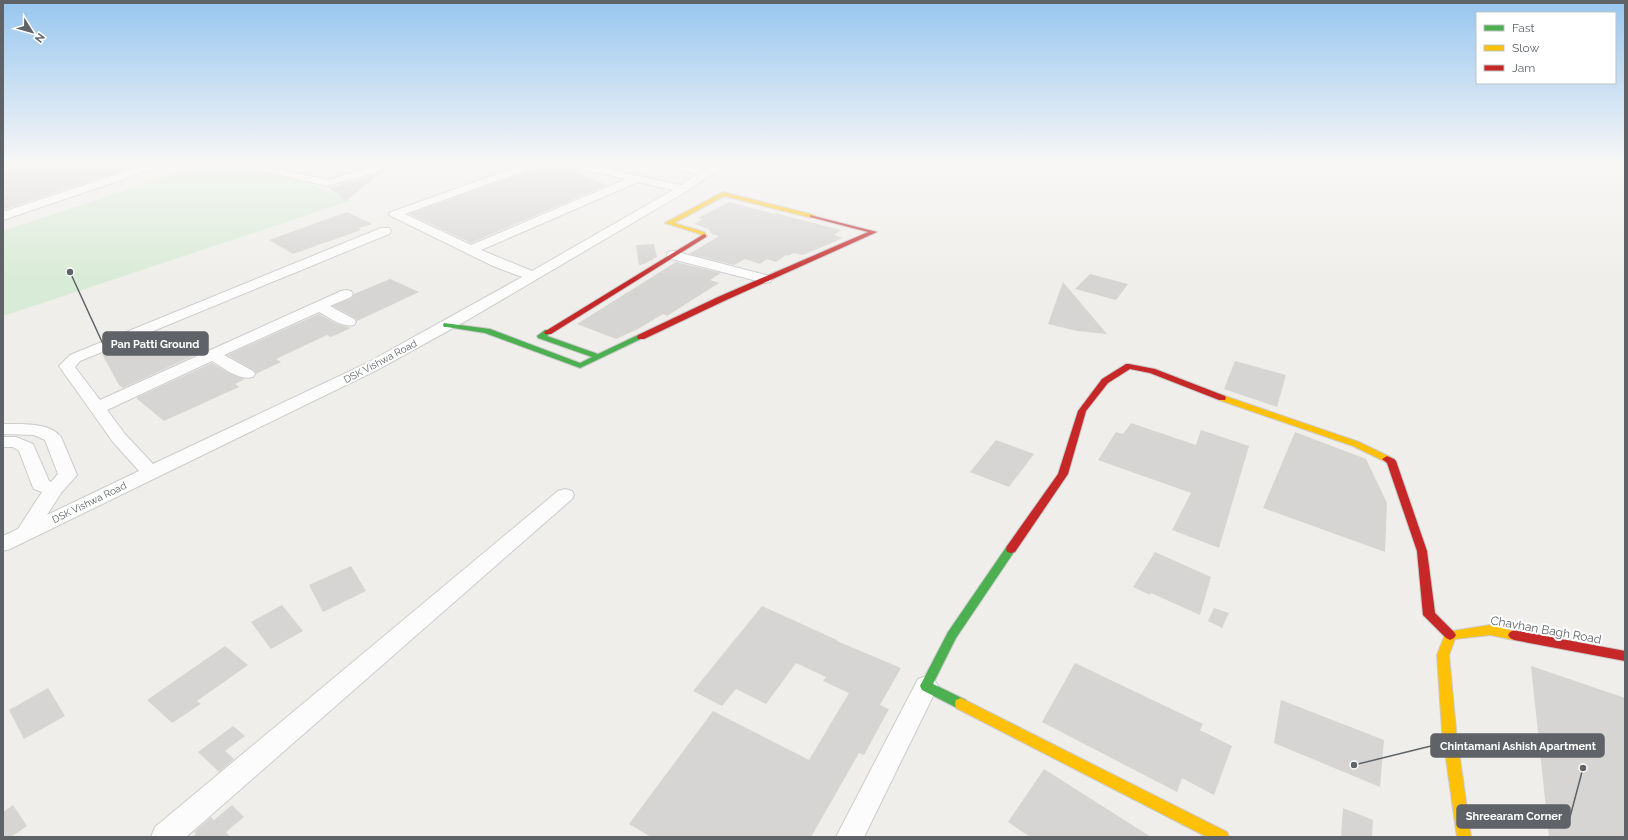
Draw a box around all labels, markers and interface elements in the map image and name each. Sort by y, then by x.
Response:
north arrow [12,12,52,52]
legend [1476,12,1616,84]
text: Fast [1512,21,1535,35]
text: N [32,30,47,45]
text: Slow [1512,41,1539,55]
text: Jam [1512,61,1535,75]
callout: Pan Patti Ground [103,332,208,355]
text: Pan Patti Ground [111,338,199,351]
street label: DSK Vishwa Road [342,338,419,385]
street label: DSK Vishwa Road [50,480,128,525]
street label: Chavhan Bagh Road [1489,613,1603,647]
callout: Chintamani Ashish Apartment [1431,734,1604,757]
text: Chintamani Ashish Apartment [1440,740,1597,753]
callout: Shreearam Corner [1457,805,1570,828]
text: Shreearam Corner [1466,810,1563,823]

